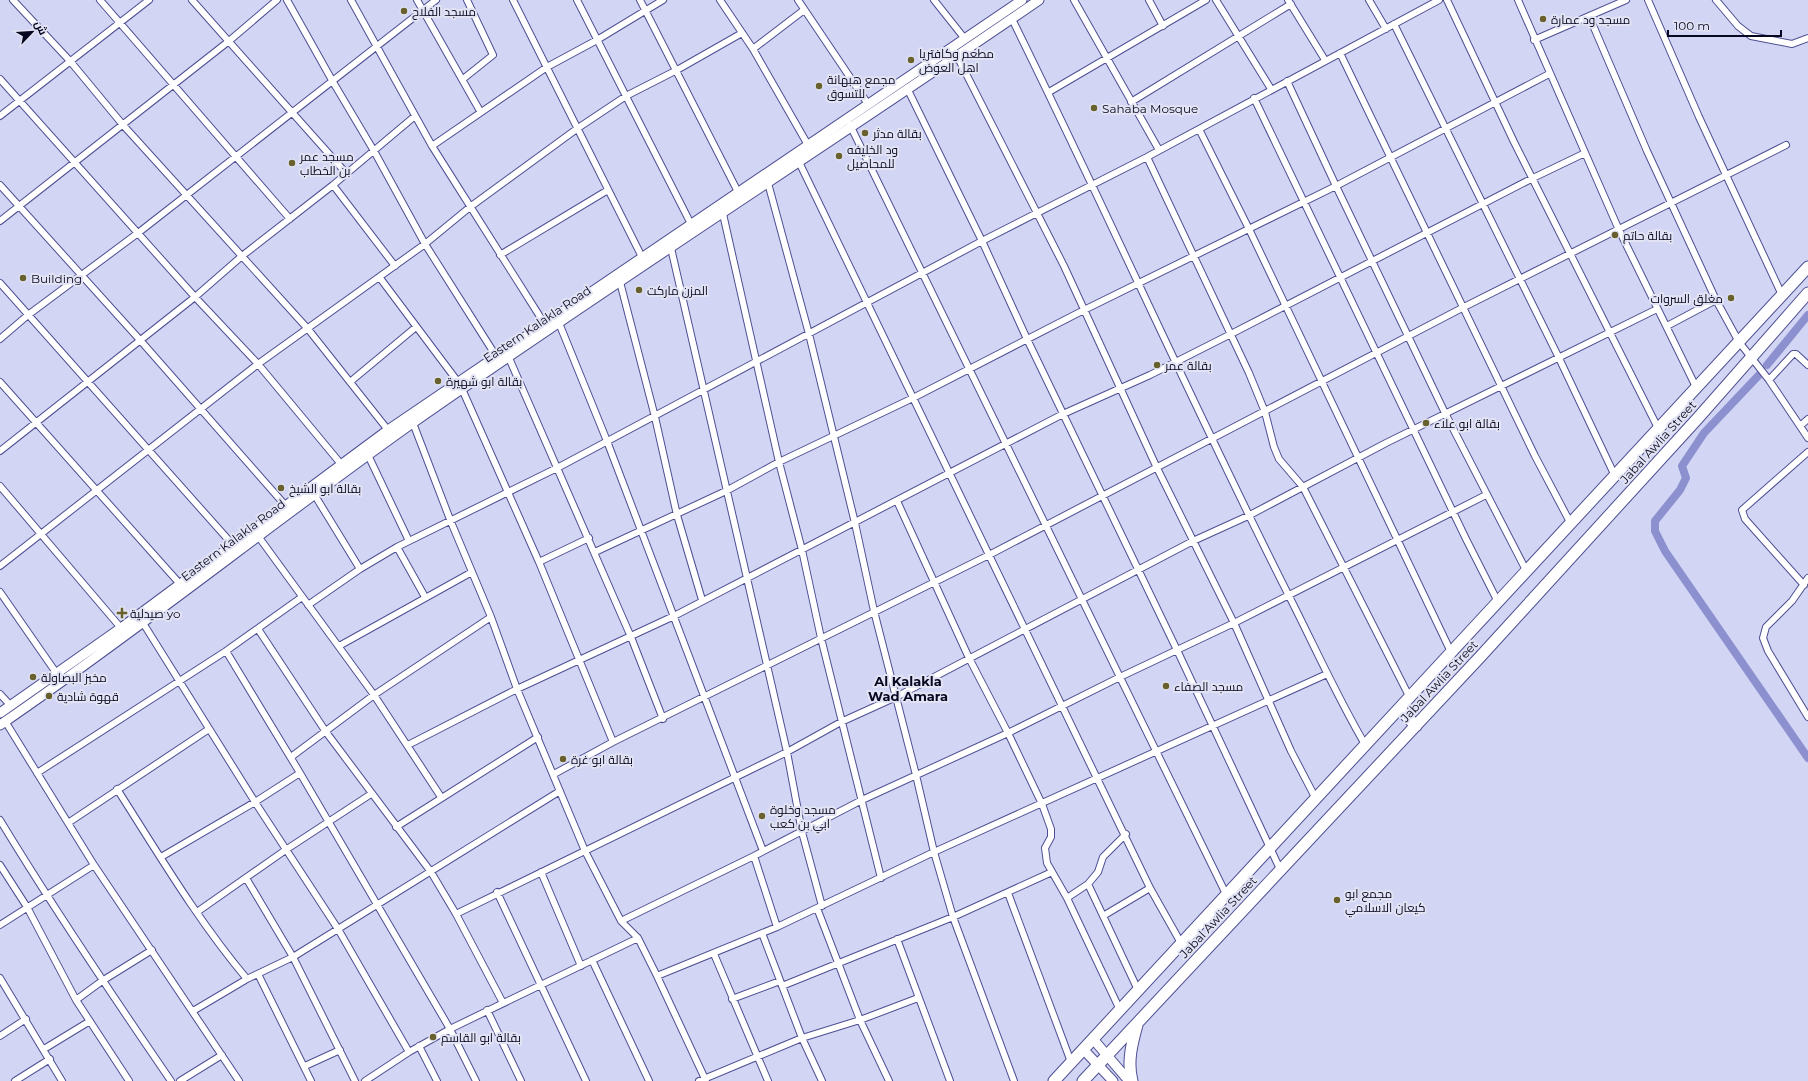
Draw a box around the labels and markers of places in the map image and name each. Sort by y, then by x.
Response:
place label: مسجد الفلاح [412,4,476,20]
marker: مسجد الفلاح [399,6,409,16]
place label: مسجد ود عمارة [1551,12,1630,27]
marker: مسجد ود عمارة [1538,14,1548,24]
place label: مطعم وكافتريا اهل العوض [919,46,994,75]
marker: مطعم وكافتريا اهل العوض [906,55,916,65]
place label: مجمع هبهانة للتسوق [827,72,895,101]
marker: مجمع هبهانة للتسوق [814,81,824,91]
place label: Sahaba Mosque [1102,101,1198,116]
marker: Sahaba Mosque [1089,103,1099,113]
place label: بقالة مدثر [872,126,922,141]
marker: بقالة مدثر [860,128,870,138]
place label: ود الخليفه للمحاصيل [847,142,898,171]
place label: مسجد عمر بن الخطاب [299,149,354,178]
marker: ود الخليفه للمحاصيل [834,151,844,161]
marker: مسجد عمر بن الخطاب [287,158,297,168]
place label: بقالة حاتم [1623,228,1672,244]
marker: بقالة حاتم [1610,230,1620,240]
place label: Building [31,271,82,286]
marker: Building [18,273,28,283]
place label: المزن ماركت [647,283,708,298]
marker: المزن ماركت [634,285,644,295]
place label: مغلق السروات [1651,291,1723,306]
marker: مغلق السروات [1726,293,1736,303]
place label: بقالة عمر [1164,358,1212,373]
marker: بقالة عمر [1152,360,1162,370]
place label: بقالة ابو شهيرة [446,374,522,389]
marker: بقالة ابو شهيرة [433,376,443,386]
place label: بقالة ابو علاء [1434,416,1500,431]
marker: بقالة ابو علاء [1421,418,1431,428]
place label: بقالة ابو الشيخ [289,481,361,497]
marker: بقالة ابو الشيخ [276,483,286,493]
place label: صيدلية yo [130,606,181,621]
marker: صيدلية yo [117,608,127,618]
place label: مخبز البصاولة [41,670,107,685]
marker: مخبز البصاولة [28,672,38,682]
place label: مسجد الصفاء [1174,679,1243,694]
marker: مسجد الصفاء [1161,681,1171,691]
place label: قهوة شادية [57,689,119,704]
marker: قهوة شادية [44,691,54,701]
place label: بقالة ابو غرة [571,752,633,767]
marker: بقالة ابو غرة [558,754,568,764]
place label: مسجد وخلوة ابي بن كعب [770,802,836,834]
marker: مسجد وخلوة ابي بن كعب [757,811,767,821]
place label: مجمع ابو كيعان الاسلامي [1345,886,1426,918]
marker: مجمع ابو كيعان الاسلامي [1332,895,1342,905]
place label: بقالة ابو القاسم [441,1030,521,1046]
marker: بقالة ابو القاسم [428,1032,438,1042]

